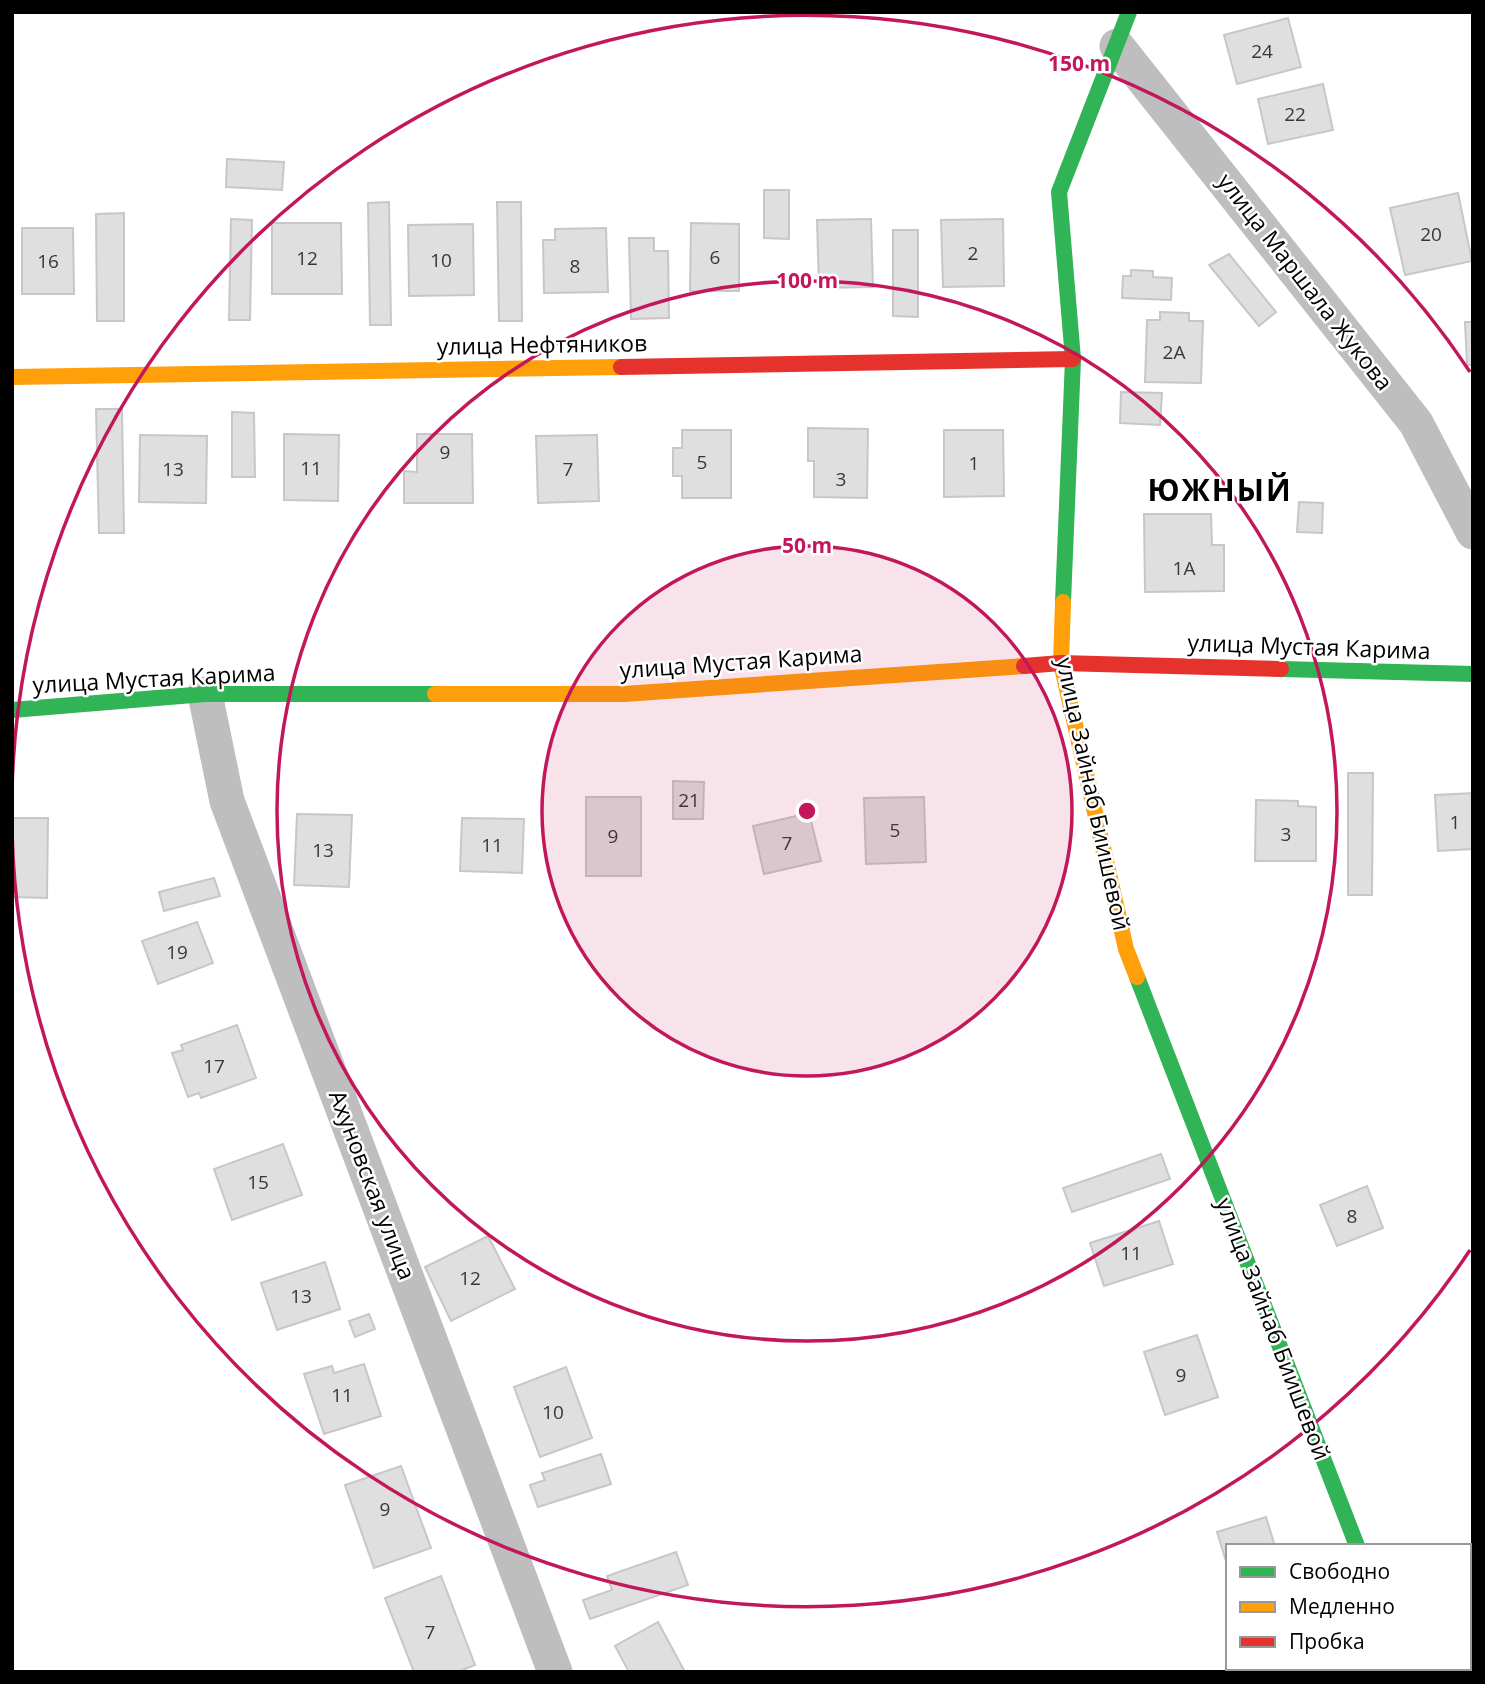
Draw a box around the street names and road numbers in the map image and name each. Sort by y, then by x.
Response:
street label: улица Маршала Жукова [1211,166,1401,397]
street label: улица Нефтяников [436,326,647,362]
street label: улица Мустая Карима [1187,626,1431,666]
street label: улица Мустая Карима [619,637,863,685]
street label: улица Зайнаб Биишевой [1049,654,1139,933]
street label: улица Мустая Карима [32,656,276,700]
street label: Ахуновская улица [322,1085,424,1284]
street label: улица Зайнаб Биишевой [1209,1193,1339,1464]

